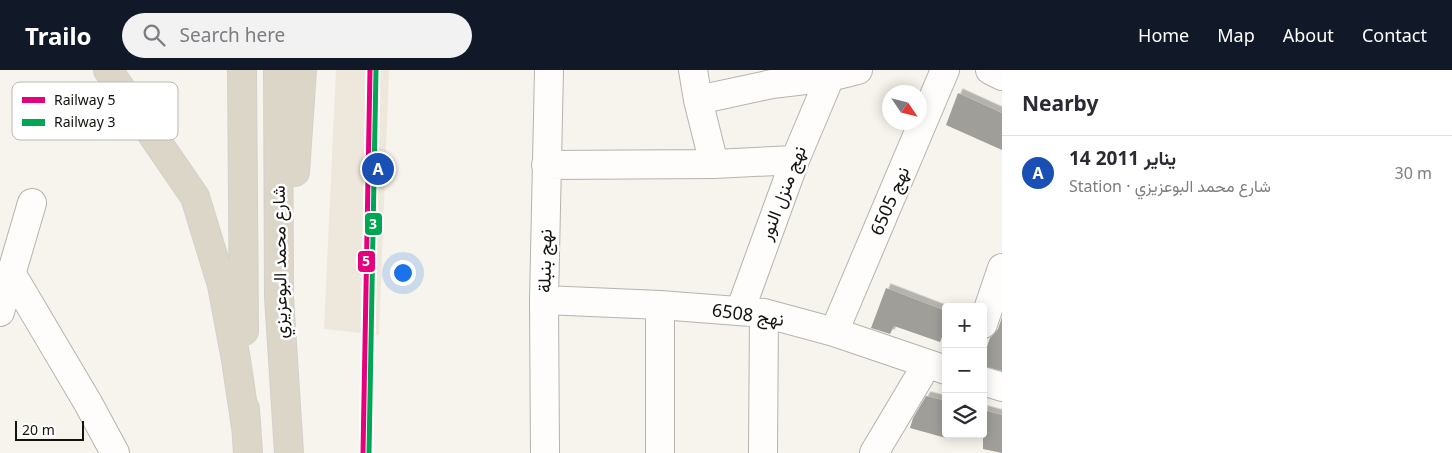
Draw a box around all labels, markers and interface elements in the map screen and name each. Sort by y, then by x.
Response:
search box [122,13,472,58]
text: Trailo [25,19,92,52]
icon: search [140,21,168,49]
text: Search here [180,22,285,48]
text: Home [1138,23,1189,47]
text: Map [1217,23,1255,47]
text: About [1283,23,1334,47]
text: Contact [1362,23,1427,47]
legend [12,82,178,140]
north arrow [882,85,927,130]
text: Nearby [1022,89,1098,117]
text: Railway 5 [54,90,115,109]
text: Railway 3 [54,112,115,131]
street label: نهج منزل النور [753,142,812,244]
text: 14 يناير 2011 [1069,145,1176,171]
pin: A [362,150,394,188]
text: A [1032,162,1044,184]
text: 30 m [1395,162,1432,184]
street label: نهج 6505 [864,163,915,239]
text: Station · شارع محمد البوعزيزي [1069,175,1271,197]
street label: شارع محمد البوعزيزي [266,185,296,339]
line badge: 3 [364,212,383,236]
text: 3 [369,214,377,233]
street label: نهج بنبلة [531,229,558,293]
line badge: 5 [357,250,376,273]
text: 5 [362,251,370,270]
your location [390,260,416,286]
street label: نهج 6508 [711,297,786,332]
map controls [942,303,987,438]
button: + [942,303,987,348]
button: − [942,348,987,393]
button: layers [942,393,987,438]
scale bar [15,418,84,441]
text: 20 m [22,420,55,439]

